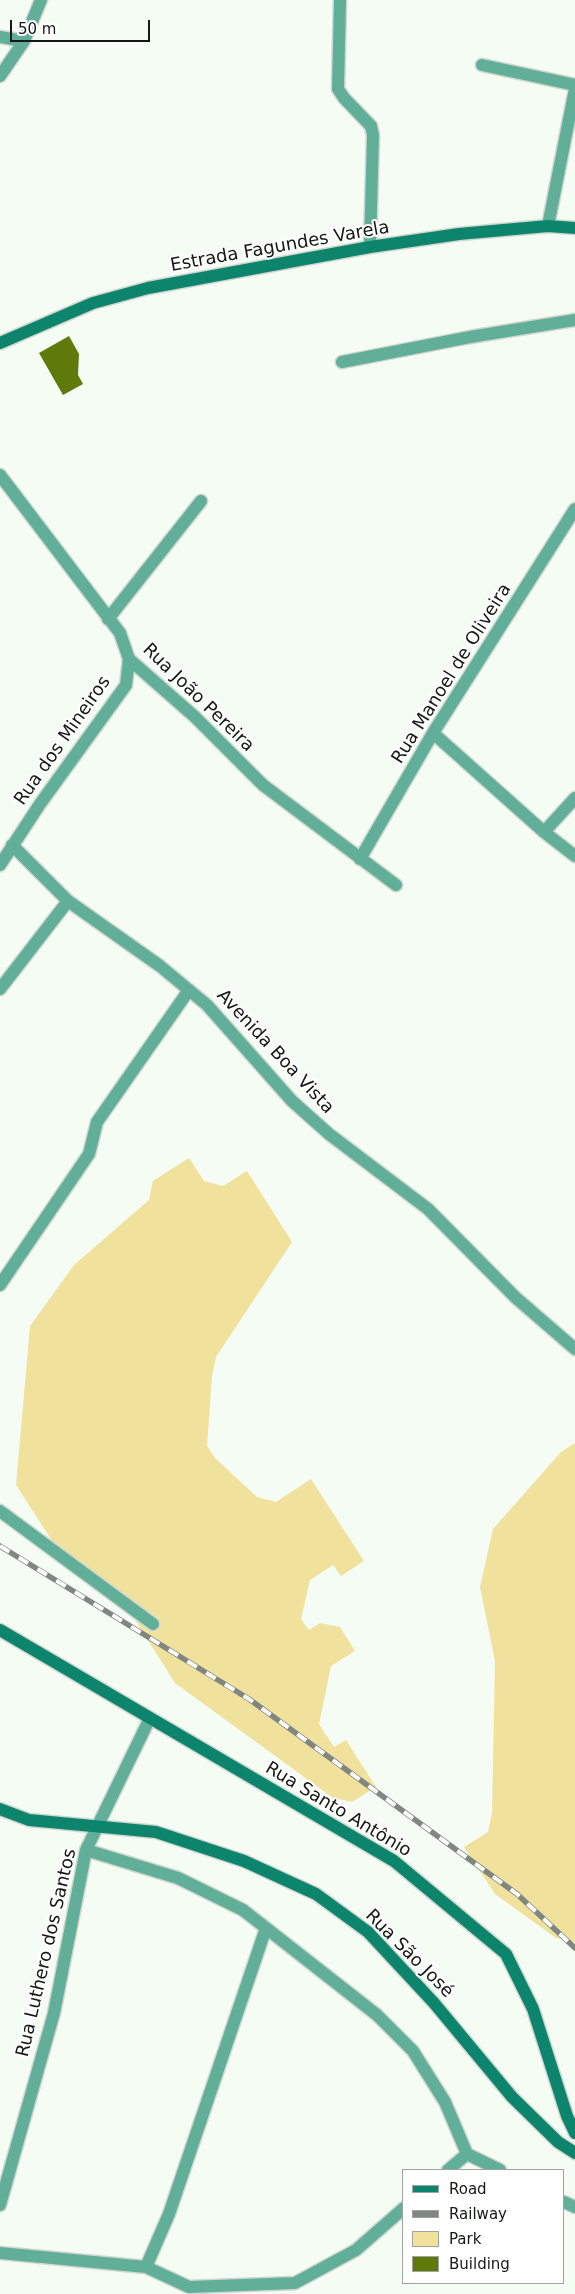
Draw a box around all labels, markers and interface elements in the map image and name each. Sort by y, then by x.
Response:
scale bar [12,10,152,42]
text: 50 m [18,20,56,38]
street label: Estrada Fagundes Varela [169,217,391,277]
street label: Rua Manoel de Oliveira [388,580,516,768]
street label: Rua João Pereira [138,639,258,757]
street label: Rua dos Mineiros [10,672,116,810]
street label: Avenida Boa Vista [212,985,338,1119]
street label: Rua Santo Antônio [261,1758,415,1862]
street label: Rua Luthero dos Santos [13,1847,81,2059]
street label: Rua São José [360,1905,458,2003]
legend [402,2169,565,2284]
text: Road [449,2180,487,2198]
text: Railway [449,2205,507,2223]
text: Park [449,2230,481,2248]
text: Building [449,2255,510,2273]

